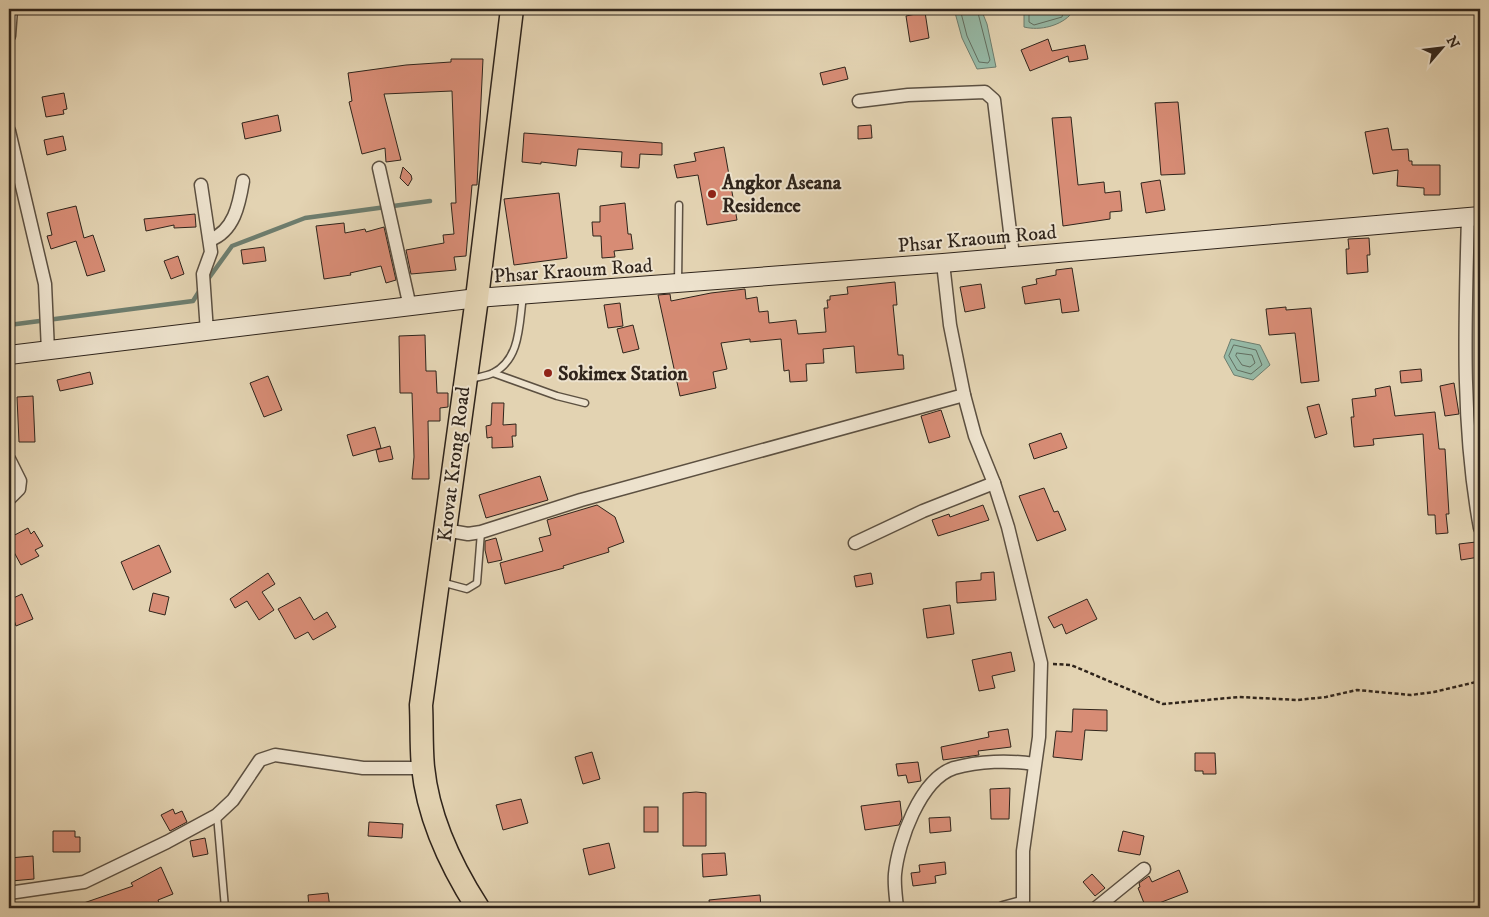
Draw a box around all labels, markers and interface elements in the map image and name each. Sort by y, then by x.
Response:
north arrow [1416,22,1466,72]
text: N [1442,33,1463,52]
place label: Angkor Aseana Residence [721,171,842,219]
marker: Angkor Aseana Residence [706,188,718,200]
street label: Phsar Kraoum Road [897,220,1057,259]
street label: Phsar Kraoum Road [493,253,653,290]
place label: Sokimex Station [558,362,688,387]
marker: Sokimex Station [542,367,554,379]
street label: Krovat Krong Road [433,385,476,543]

